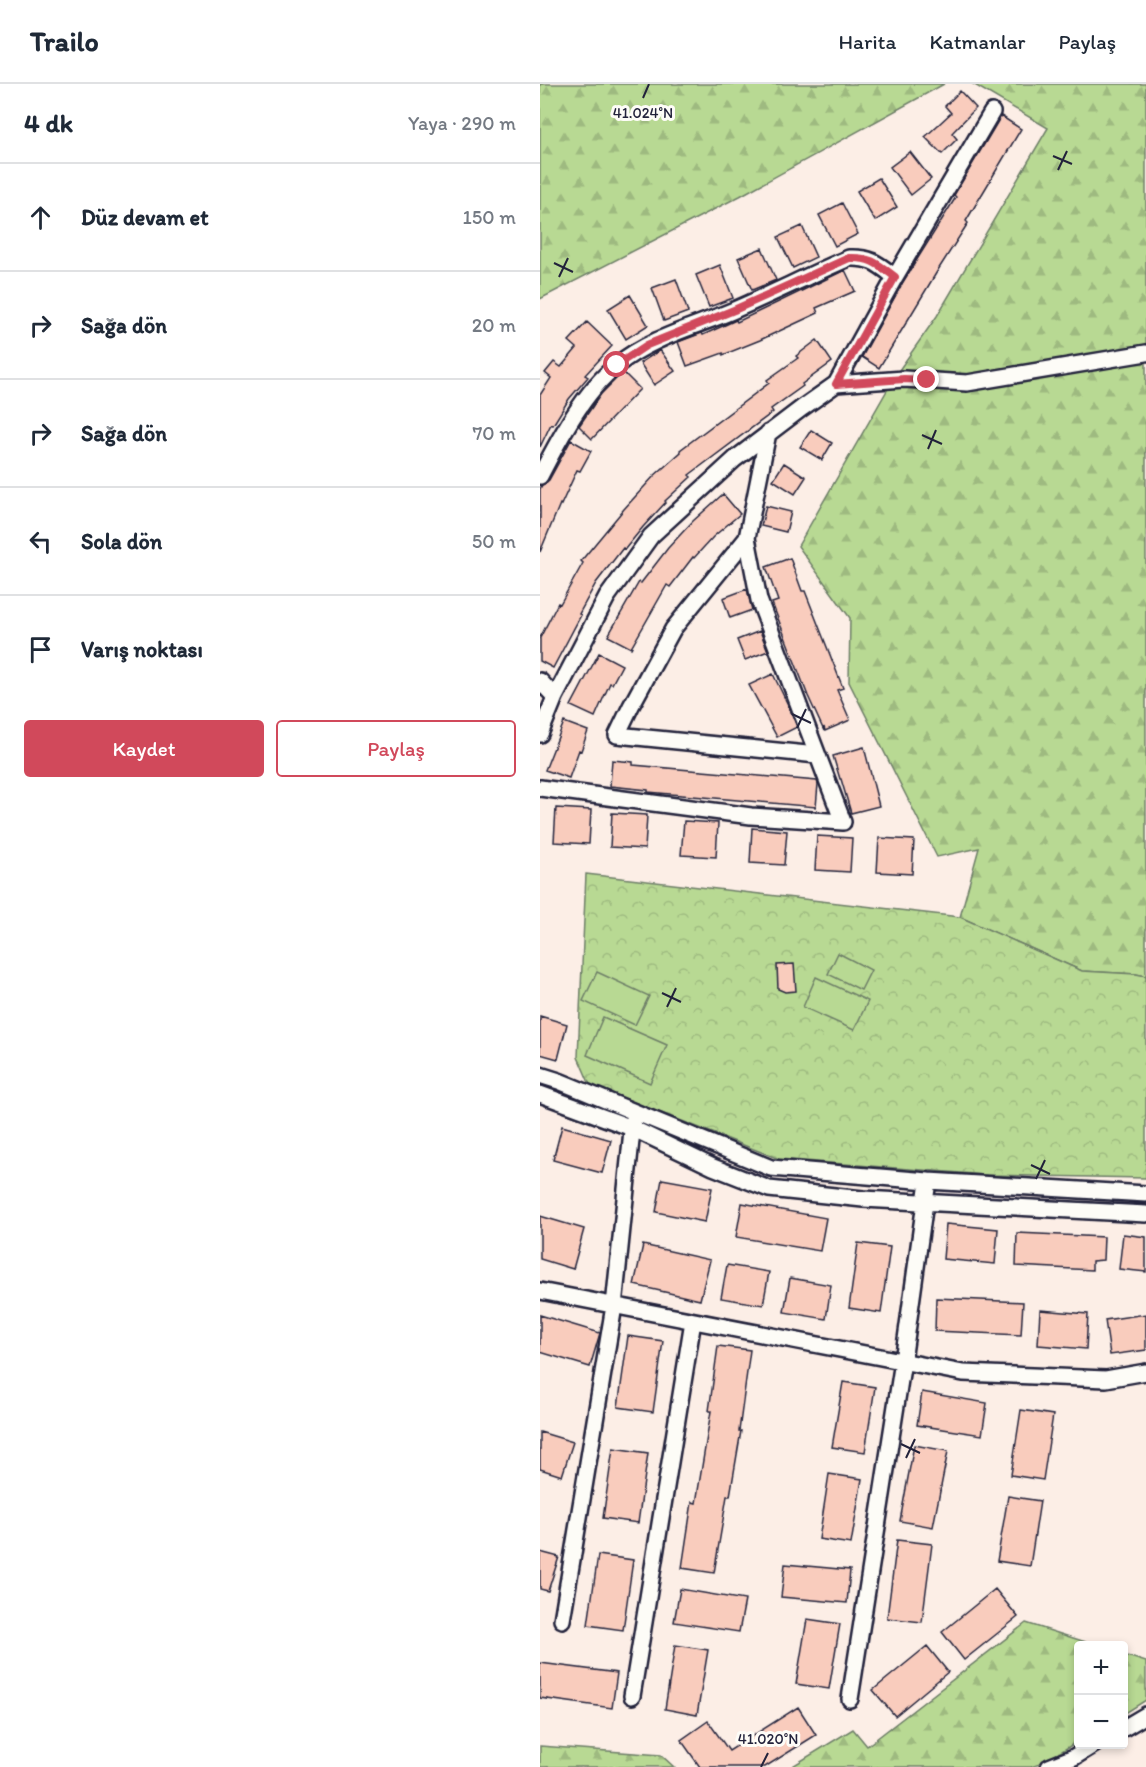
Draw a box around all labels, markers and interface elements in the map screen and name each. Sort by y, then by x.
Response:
text: Trailo [30,24,99,58]
text: Harita [838,29,896,54]
text: Katmanlar [929,29,1025,54]
text: Paylaş [1058,29,1116,54]
text: 41.024°N [613,104,673,122]
text: 4 dk [24,107,73,139]
text: Yaya · 290 m [408,111,516,135]
icon: ahead [24,201,57,234]
text: Düz devam et [81,204,208,231]
text: 150 m [463,205,516,229]
icon: right [24,309,57,342]
text: Sağa dön [81,312,167,339]
text: 20 m [472,313,516,337]
route start [603,351,629,377]
route end [913,366,939,392]
icon: right [24,417,57,450]
text: Sağa dön [81,420,167,447]
text: 70 m [472,421,516,445]
icon: left [24,525,57,558]
text: Sola dön [81,528,162,555]
text: 50 m [472,529,516,553]
icon: arrive [24,633,57,666]
text: Varış noktası [81,636,203,663]
button: Kaydet [24,720,264,777]
button: Paylaş [276,720,516,777]
map controls [1074,1641,1128,1749]
button: + [1074,1641,1128,1695]
button: − [1074,1695,1128,1749]
text: 41.020°N [738,1730,798,1748]

